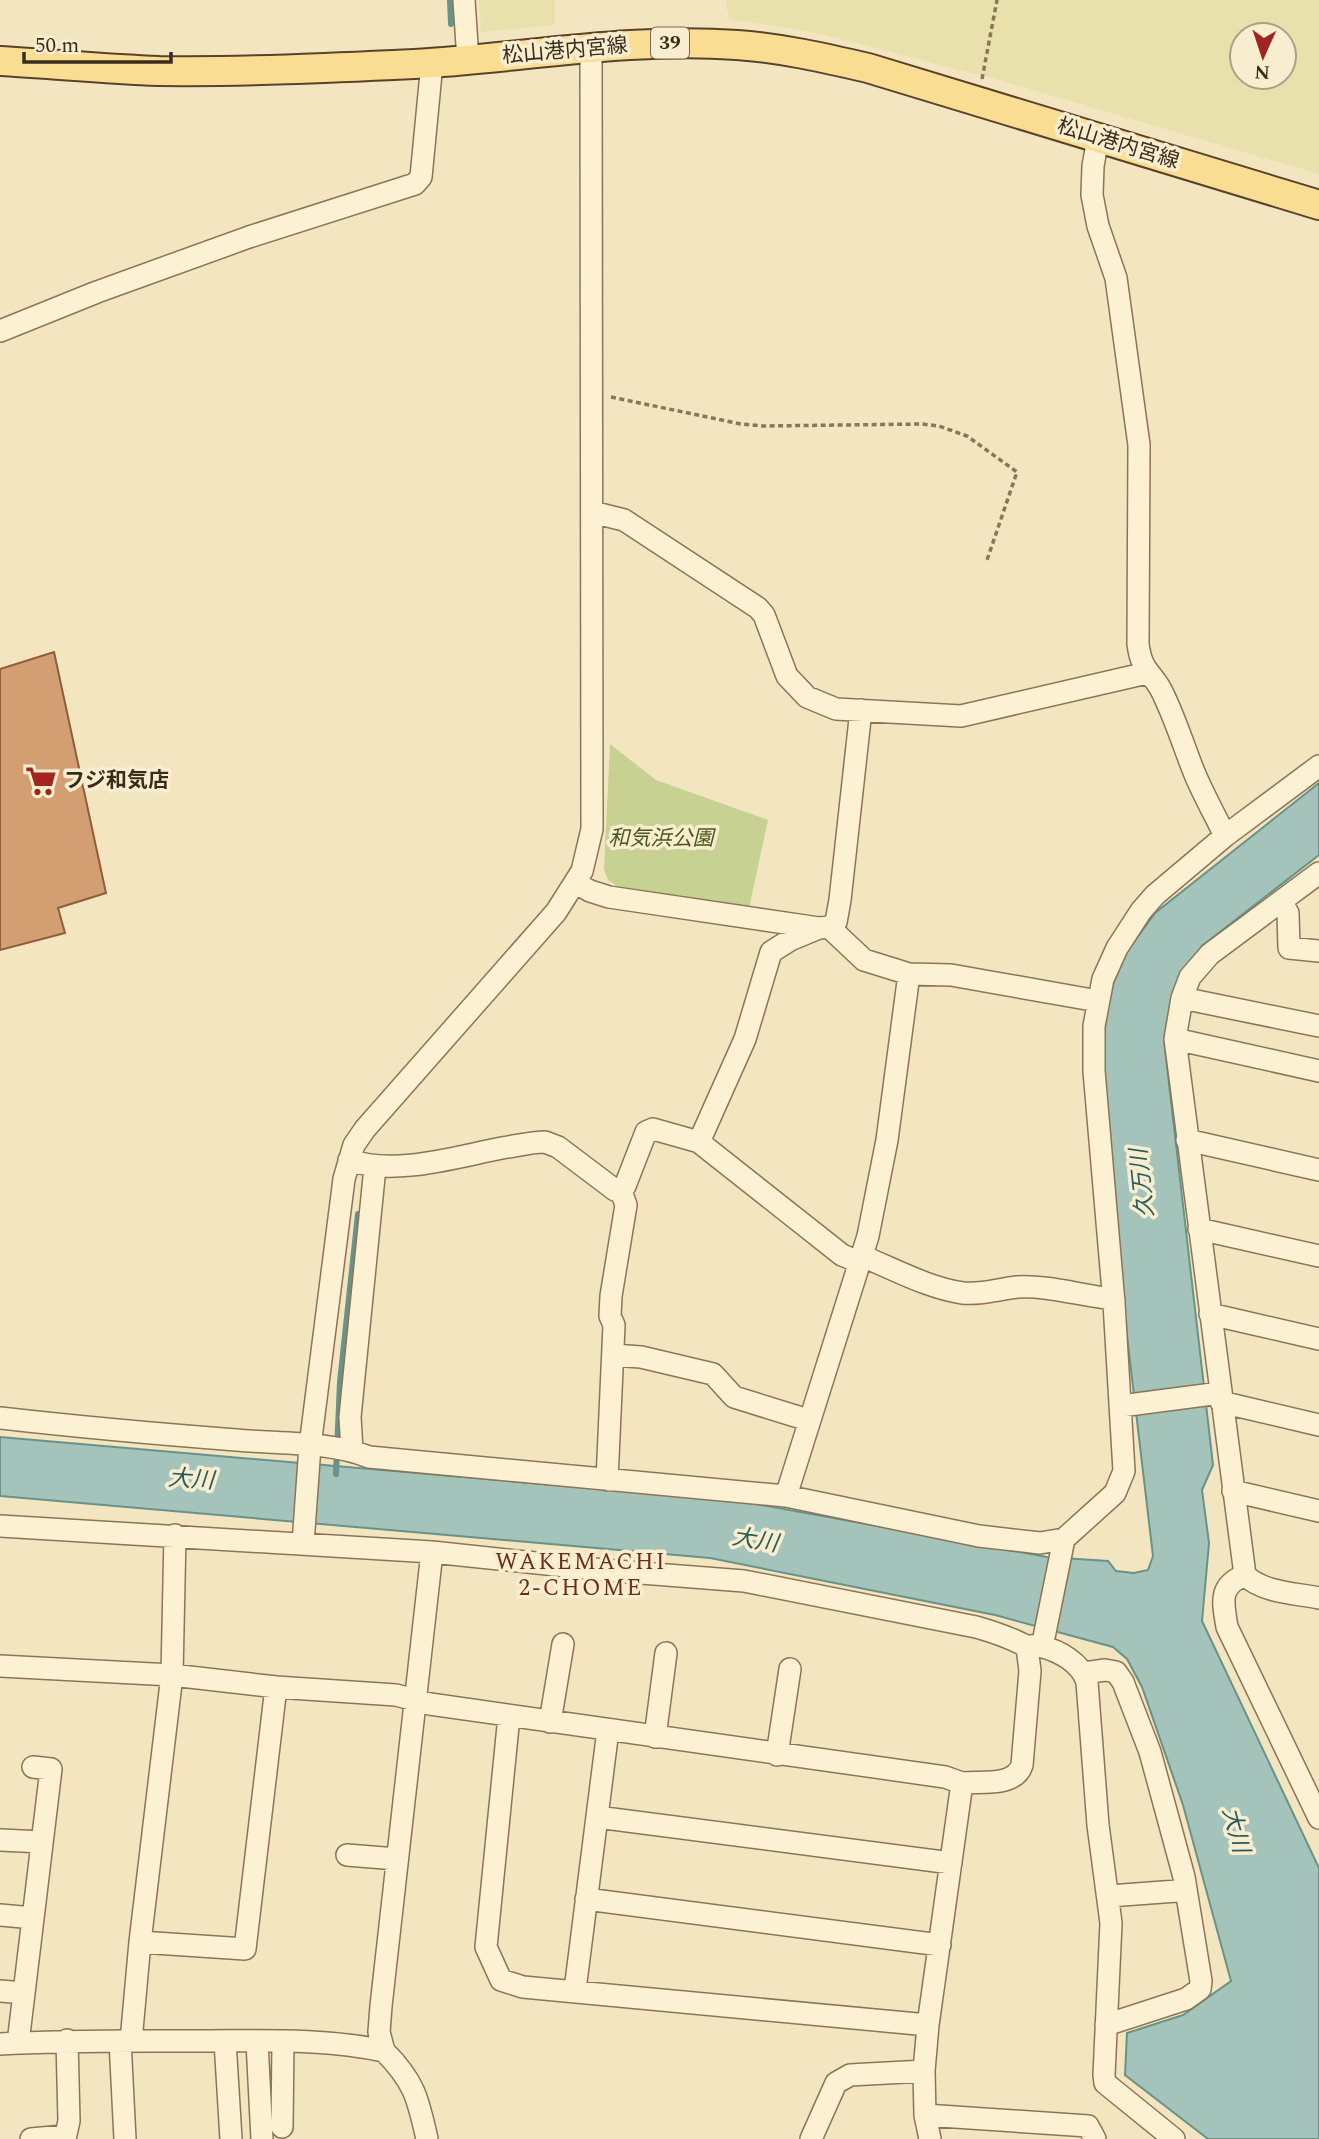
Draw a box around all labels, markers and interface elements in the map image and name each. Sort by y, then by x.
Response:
scale bar [24,21,172,65]
north arrow [1228,21,1298,91]
road number: 39 [651,28,689,58]
text: 50 m [35,30,79,62]
street label: 松山港内宮線 [501,30,629,72]
text: N [1254,57,1271,86]
street label: 松山港内宮線 [1053,110,1183,178]
supermarket icon: フジ和気店 [24,764,58,798]
place label: フジ和気店 [64,765,169,797]
park label: 和気浜公園 [609,823,716,855]
water label: 久万川 [1122,1144,1164,1219]
water label: 大川 [167,1461,218,1499]
water label: 大川 [730,1520,783,1562]
district label: WAKEMACHI 2-CHOME [495,1545,667,1606]
water label: 大川 [1212,1803,1259,1860]

